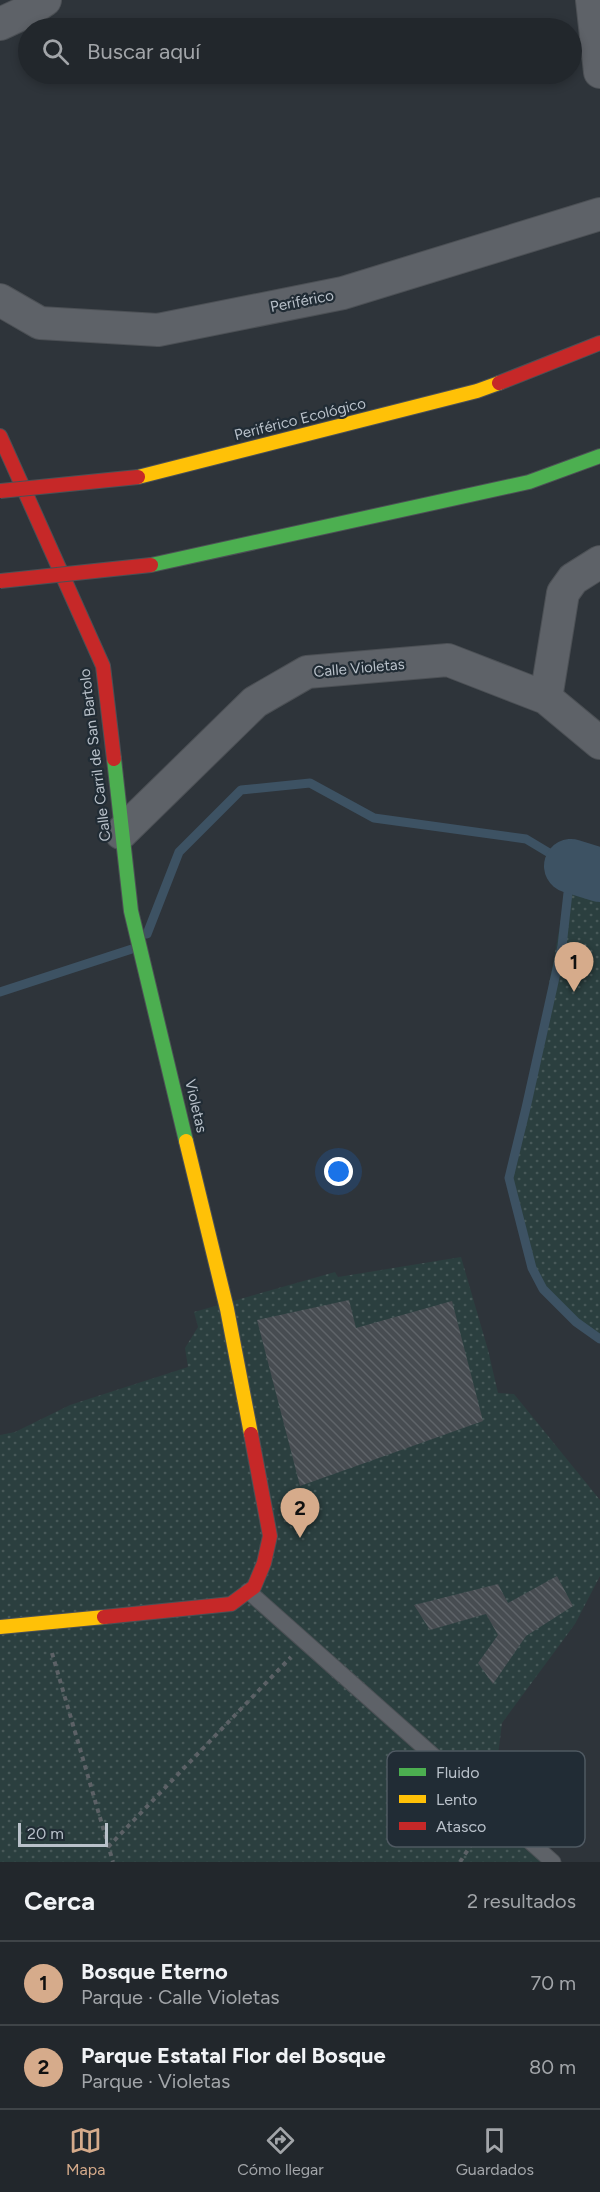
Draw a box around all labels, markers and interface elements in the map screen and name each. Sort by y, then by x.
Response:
search box [18,18,582,84]
icon: search [39,35,72,68]
text: Buscar aquí [87,38,200,65]
street label: Periférico [269,286,336,316]
street label: Periférico Ecológico [232,394,368,444]
street label: Calle Violetas [313,655,405,681]
street label: Calle Carril de San Bartolo [75,667,115,842]
pin: 1 [554,942,594,992]
street label: Violetas [181,1077,211,1135]
your location [324,1157,353,1186]
pin: 2 [280,1488,320,1538]
legend [387,1751,585,1847]
text: Fluido [436,1763,480,1782]
text: Lento [436,1790,477,1809]
text: Atasco [436,1817,486,1836]
scale bar [18,1820,108,1848]
text: 20 m [27,1824,64,1843]
text: Cerca [24,1885,95,1917]
text: 2 resultados [467,1889,576,1913]
text: Bosque Eterno [81,1958,228,1985]
text: 1 [39,1971,48,1995]
text: 70 m [530,1971,576,1995]
text: Parque · Calle Violetas [81,1985,280,2009]
text: Parque Estatal Flor del Bosque [81,2042,386,2069]
text: 2 [38,2055,49,2079]
text: 80 m [529,2055,576,2079]
text: Parque · Violetas [81,2069,230,2093]
tab: Mapa [66,2124,105,2179]
tab: Cómo llegar [237,2124,324,2179]
tab: Guardados [456,2124,534,2179]

